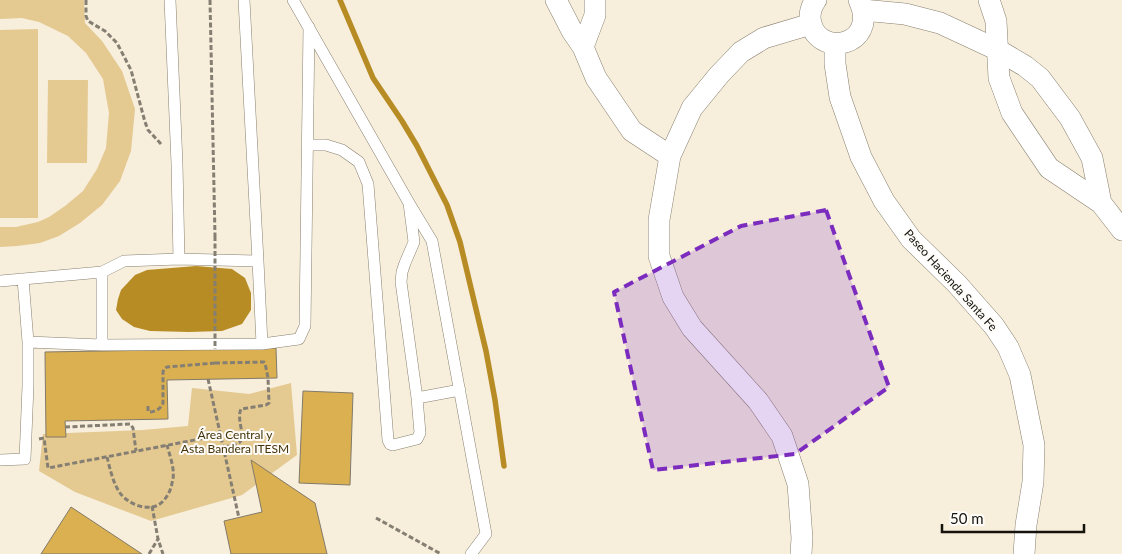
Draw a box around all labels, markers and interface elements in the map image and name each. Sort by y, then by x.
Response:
street label: Paseo Hacienda Santa Fe [901,226,1001,334]
park label: Área Central y Asta Bandera ITESM [181,427,289,456]
scale bar [942,502,1084,534]
text: 50 m [950,509,984,527]

